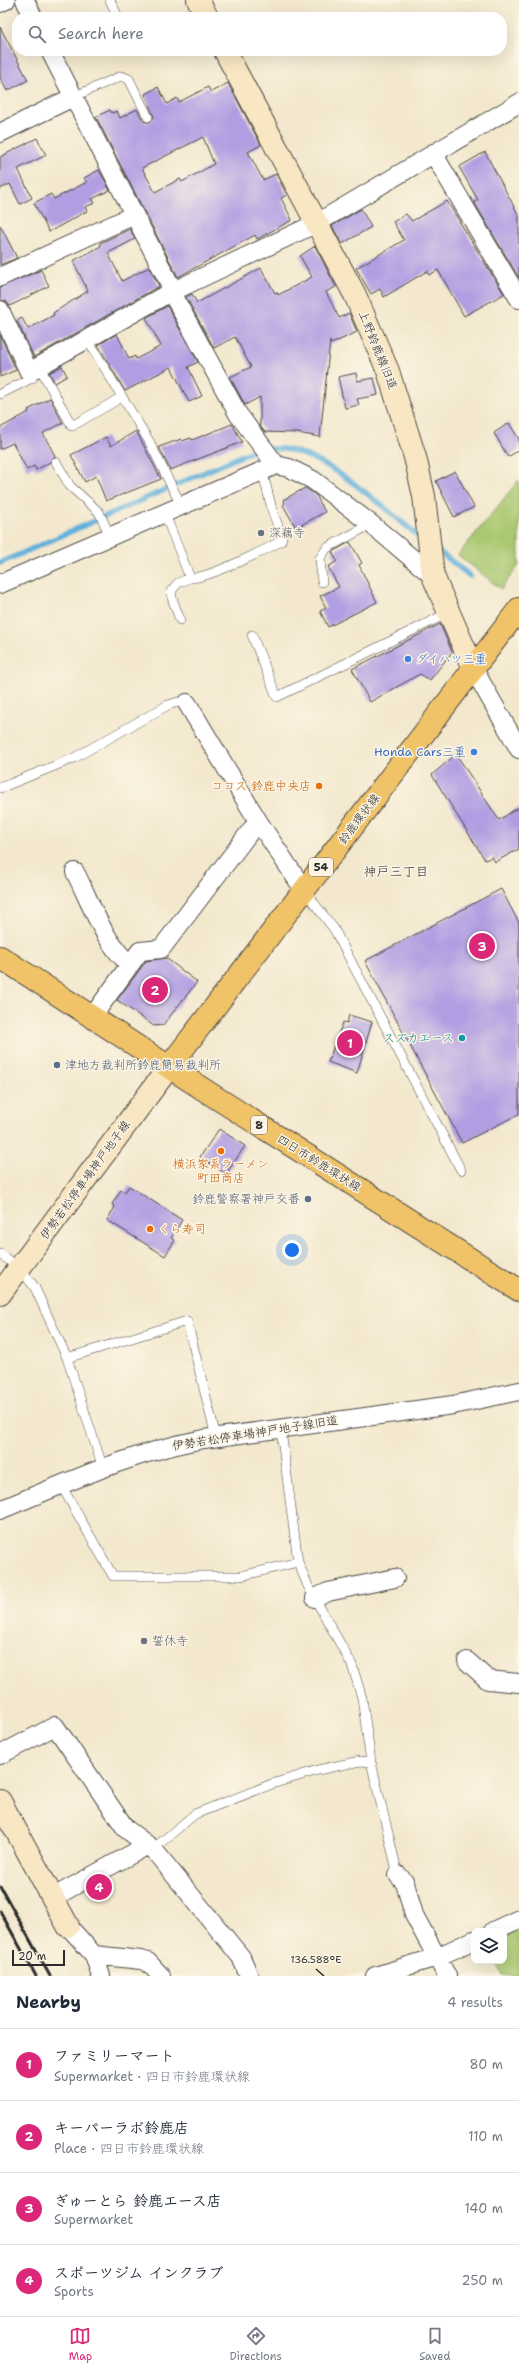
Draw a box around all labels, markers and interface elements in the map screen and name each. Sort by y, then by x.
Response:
search box [12,12,507,56]
icon: search [26,23,48,45]
text: Search here [58,24,144,44]
street label: 上野鈴鹿線旧道 [355,308,401,392]
place label: 深藕寺 [269,525,305,541]
marker: 深藕寺 [256,528,266,538]
place label: ダイハツ三重 [416,651,487,667]
marker: ダイハツ三重 [403,654,413,664]
place label: Honda Cars三重 [374,744,466,760]
marker: Honda Cars三重 [469,747,479,757]
place label: ココス 鈴鹿中央店 [211,778,311,794]
marker: ココス 鈴鹿中央店 [314,781,324,791]
street label: 鈴鹿環状線 [335,790,383,848]
road number: 54 [309,858,333,876]
district label: 神戸三丁目 [363,863,429,880]
pin: 3 [469,931,495,961]
pin: 2 [142,975,168,1005]
pin: 1 [337,1028,363,1058]
place label: スズカエース [383,1030,454,1046]
marker: スズカエース [457,1033,467,1043]
place label: 津地方裁判所鈴鹿簡易裁判所 [65,1057,221,1073]
marker: 津地方裁判所鈴鹿簡易裁判所 [52,1060,62,1070]
road number: 8 [251,1116,267,1134]
street label: 伊勢若松停車場神戸地子線 [36,1117,134,1243]
street label: 四日市鈴鹿環状線 [274,1131,364,1195]
marker: 横浜家系ラーメン 町田商店 [216,1146,226,1156]
place label: 横浜家系ラーメン 町田商店 [173,1156,269,1186]
place label: 鈴鹿警察署神戸交番 [192,1191,300,1207]
marker: 鈴鹿警察署神戸交番 [303,1194,313,1204]
place label: くら寿司 [158,1221,206,1237]
marker: くら寿司 [145,1224,155,1234]
your location [282,1240,302,1260]
street label: 伊勢若松停車場神戸地子線旧道 [171,1412,339,1454]
place label: 誓休寺 [152,1633,188,1649]
marker: 誓休寺 [139,1636,149,1646]
pin: 4 [86,1872,112,1902]
map controls [471,1928,507,1964]
button: layers [471,1928,507,1964]
scale bar [12,1948,65,1967]
text: 20 m [18,1949,46,1964]
text: 136.588°E [291,1953,341,1966]
text: Nearby [16,1991,81,2013]
text: 4 results [447,1994,503,2011]
text: ファミリーマート [54,2046,175,2066]
text: 1 [26,2056,32,2073]
text: 80 m [469,2056,503,2073]
text: Supermarket · 四日市鈴鹿環状線 [54,2068,250,2085]
text: キーパーラボ鈴鹿店 [54,2118,189,2138]
text: 2 [24,2128,34,2145]
text: 110 m [468,2128,503,2145]
text: Place · 四日市鈴鹿環状線 [54,2140,204,2157]
text: ぎゅーとら 鈴鹿エース店 [54,2191,222,2211]
text: 3 [24,2200,34,2217]
text: 140 m [464,2200,503,2217]
text: Supermarket [54,2211,133,2228]
text: スポーツジム インクラブ [54,2263,224,2283]
text: 4 [24,2272,34,2289]
text: 250 m [462,2272,503,2289]
text: Sports [54,2283,94,2300]
tab: Map [69,2325,92,2364]
tab: Directions [229,2325,282,2364]
tab: Saved [419,2325,450,2364]

